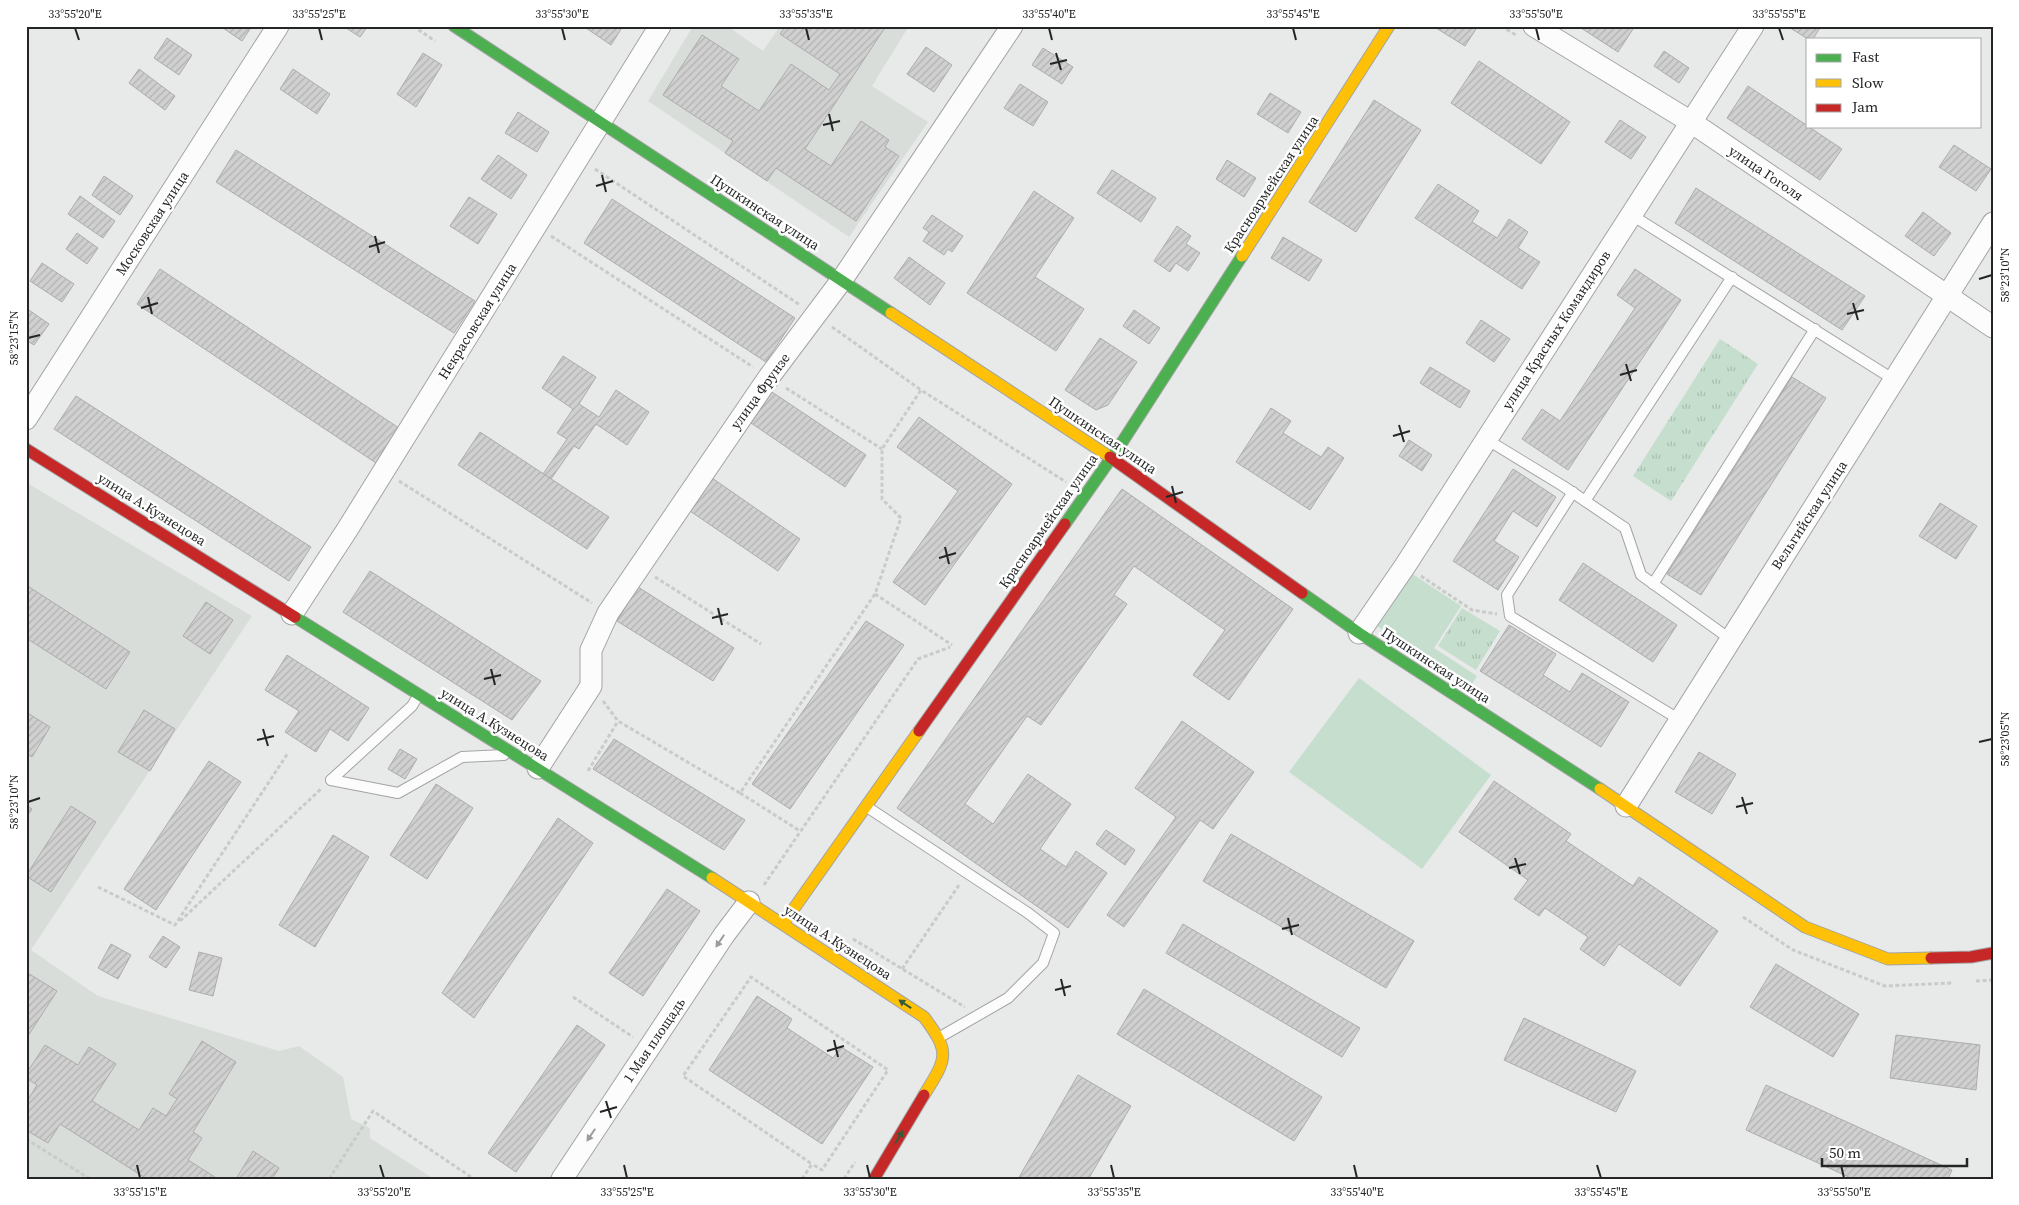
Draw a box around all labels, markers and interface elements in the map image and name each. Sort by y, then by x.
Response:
text: 33°55'20"E [48,6,102,22]
text: 33°55'25"E [292,6,346,22]
text: 33°55'30"E [535,6,589,22]
text: 33°55'35"E [779,6,833,22]
text: 33°55'40"E [1022,6,1076,22]
text: 33°55'45"E [1266,6,1320,22]
text: 33°55'50"E [1509,6,1563,22]
text: 33°55'55"E [1752,6,1806,22]
legend [1806,38,1982,128]
text: Fast [1852,46,1879,67]
text: Slow [1852,72,1884,93]
text: Jam [1851,96,1879,117]
street label: Красноармейская улица [1219,111,1323,257]
street label: улица Гоголя [1725,141,1807,205]
street label: Московская улица [111,166,194,279]
street label: Пушкинская улица [706,169,824,255]
street label: улица Красных Командиров [1497,247,1615,413]
text: 58°23'10"N [1997,247,2013,303]
street label: Некрасовская улица [433,258,521,383]
text: 58°23'15"N [6,310,22,366]
street label: улица Фрунзе [725,349,795,433]
street label: Пушкинская улица [1045,391,1162,479]
street label: Красноармейская улица [994,449,1103,592]
street label: Вельгийская улица [1766,456,1852,574]
street label: улица А.Кузнецова [94,468,211,551]
street label: Пушкинская улица [1377,622,1495,708]
street label: улица А.Кузнецова [437,683,554,766]
text: 58°23'05"N [1997,711,2013,767]
text: 58°23'10"N [6,774,22,830]
street label: улица А.Кузнецова [780,900,896,985]
one-way arrow [715,934,725,948]
street label: 1 Мая площадь [618,993,690,1087]
one-way arrow [898,999,911,1009]
one-way arrow [586,1128,596,1141]
one-way arrow [895,1131,904,1144]
scale bar [1822,1135,1966,1167]
text: 50 m [1829,1142,1861,1163]
text: 33°55'15"E [113,1184,167,1200]
text: 33°55'20"E [357,1184,411,1200]
text: 33°55'25"E [600,1184,654,1200]
text: 33°55'30"E [843,1184,897,1200]
text: 33°55'35"E [1087,1184,1141,1200]
text: 33°55'40"E [1330,1184,1384,1200]
text: 33°55'45"E [1574,1184,1628,1200]
text: 33°55'50"E [1817,1184,1871,1200]

